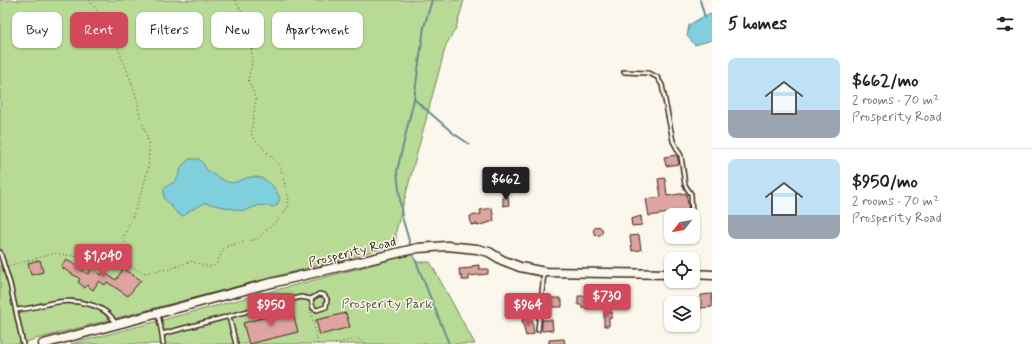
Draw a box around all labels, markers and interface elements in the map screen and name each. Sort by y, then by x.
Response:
chip: Buy [12,12,62,48]
chip: Rent [70,12,128,48]
chip: Filters [136,12,203,48]
chip: New [211,12,264,48]
chip: Apartment [272,12,363,48]
text: 5 homes [728,13,787,35]
icon: filters [994,13,1016,35]
text: $662/mo [852,70,918,92]
icon: home [760,74,808,122]
text: 2 rooms · 70 m² [852,92,939,109]
text: Prosperity Road [852,109,942,126]
pin: $662 [482,167,530,201]
text: $662 [491,171,521,188]
text: $950/mo [852,171,918,193]
icon: home [760,175,808,223]
text: 2 rooms · 70 m² [852,193,939,210]
north arrow [664,208,700,244]
map controls [664,208,700,332]
text: Prosperity Road [852,210,942,227]
street label: Prosperity Road [307,233,398,272]
pin: $1,040 [70,244,136,278]
text: $1,040 [84,248,122,265]
button: locate [664,252,700,288]
pin: $730 [583,284,631,318]
text: $730 [593,288,621,305]
pin: $950 [247,293,295,327]
pin: $964 [504,293,552,327]
park label: Prosperity Park [342,296,433,313]
button: layers [664,296,700,332]
text: $950 [257,297,285,314]
text: $964 [514,297,542,314]

